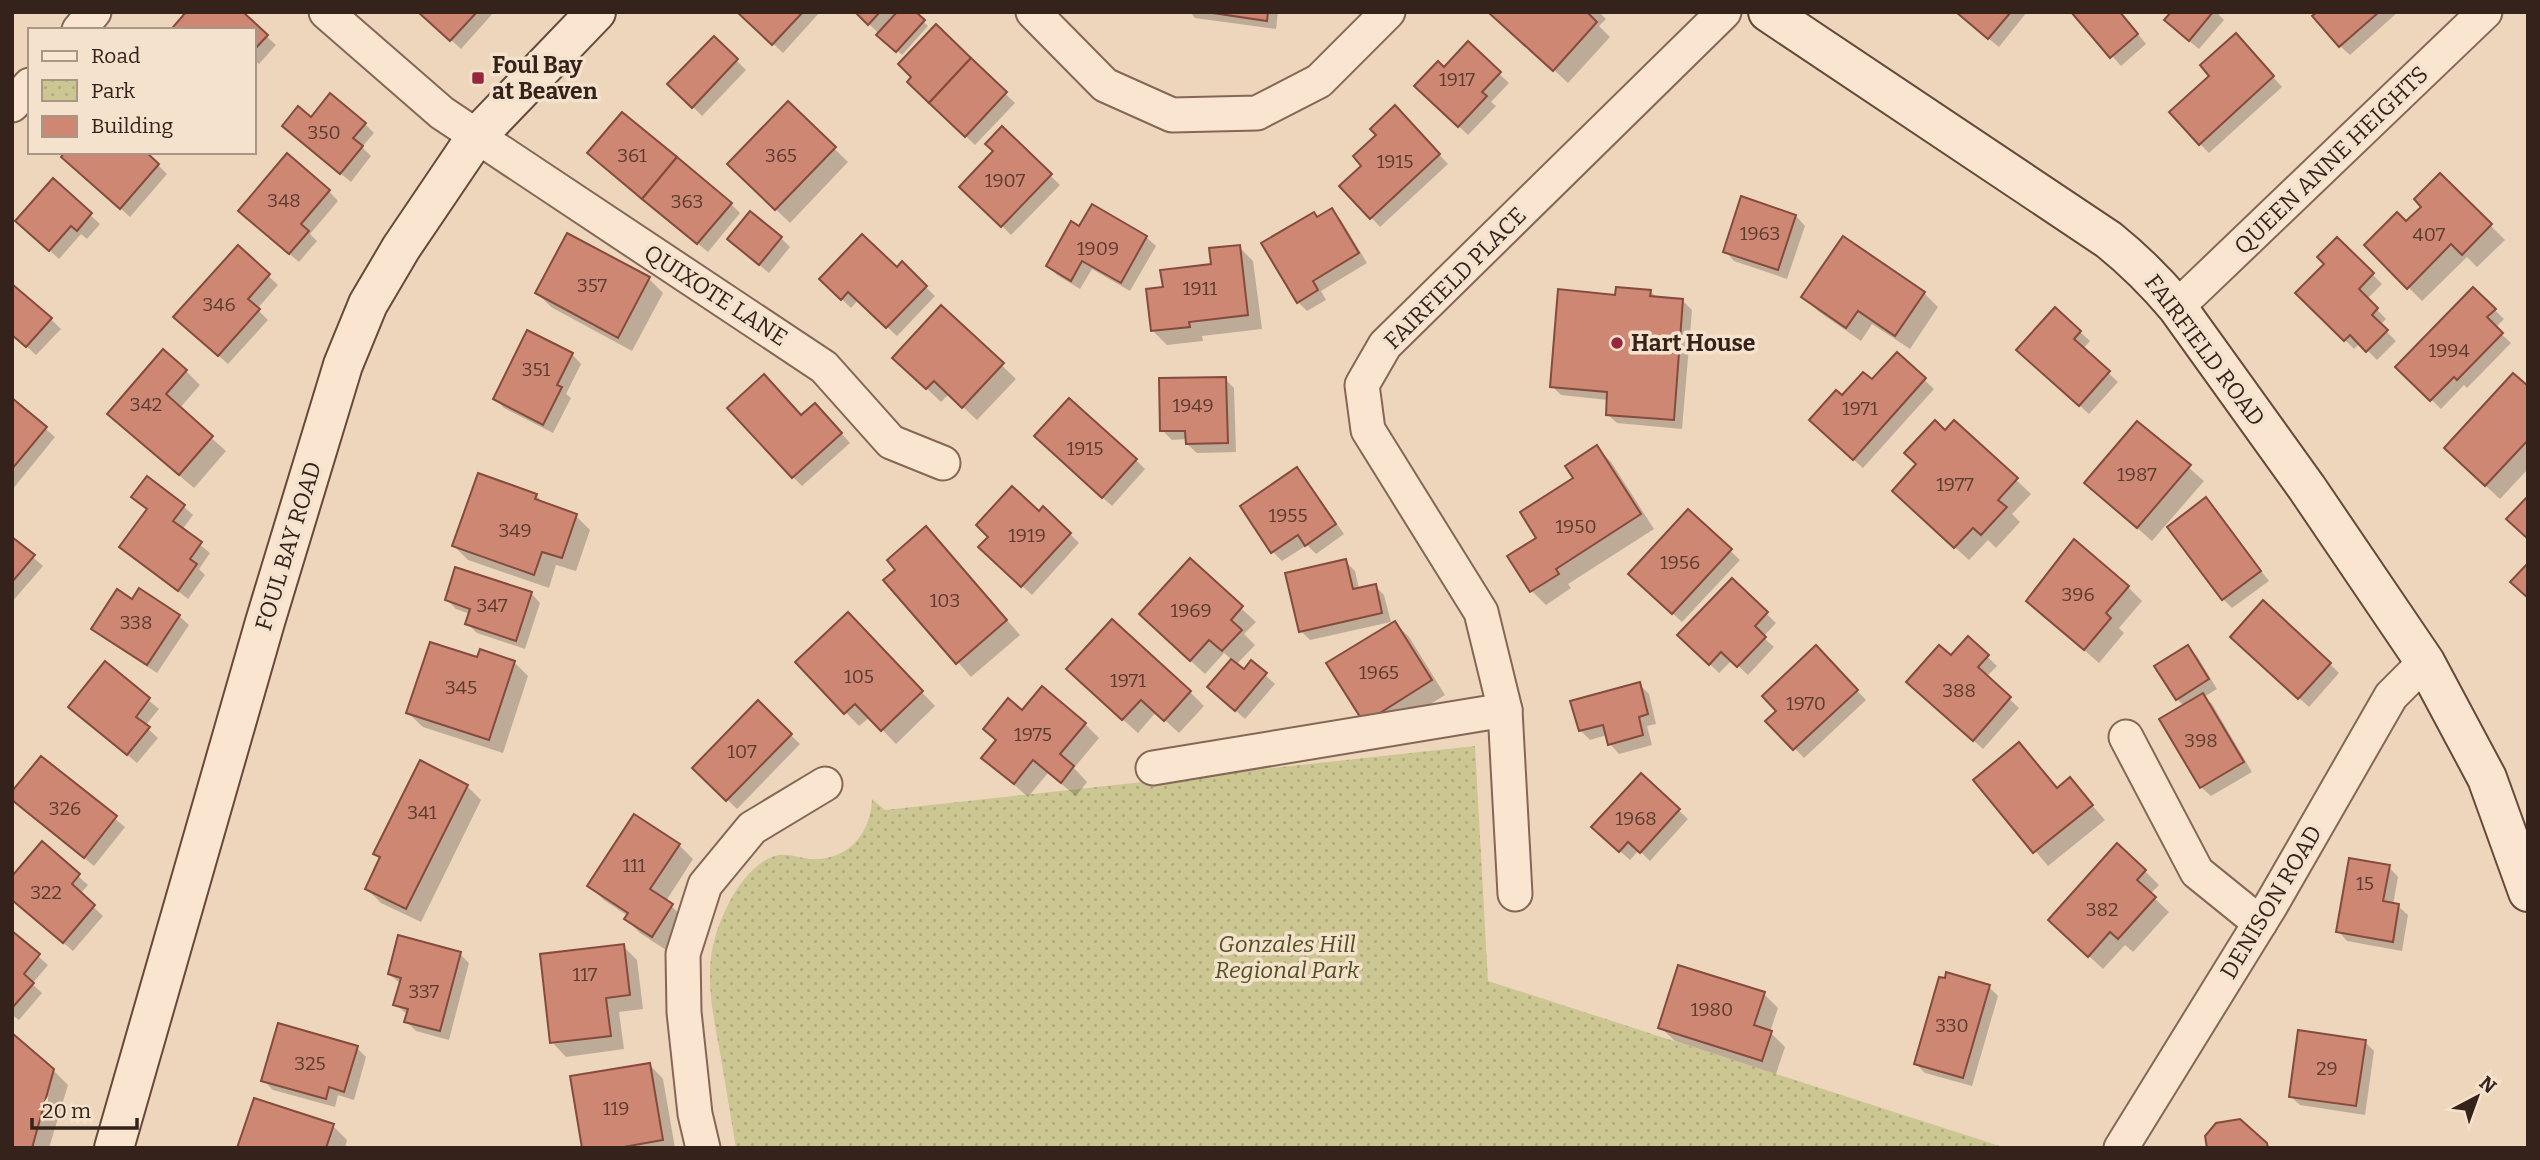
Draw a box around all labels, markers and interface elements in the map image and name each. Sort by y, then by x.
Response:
legend [28,28,256,154]
text: Road [91,43,140,69]
place label: Foul Bay at Beaven [492,51,598,105]
street label: QUEEN ANNE HEIGHTS [2228,60,2434,260]
house number: 1917 [1439,68,1475,91]
marker: Foul Bay at Beaven [470,70,486,86]
text: Park [91,78,135,104]
text: Building [91,113,174,139]
house number: 350 [307,121,341,144]
house number: 361 [617,144,647,167]
house number: 365 [765,144,797,167]
house number: 1915 [1377,150,1413,173]
house number: 1907 [985,169,1026,192]
house number: 348 [267,189,301,212]
house number: 363 [671,190,703,213]
street label: FAIRFIELD PLACE [1378,201,1532,355]
house number: 1963 [1740,222,1780,245]
house number: 407 [2413,223,2446,246]
house number: 1909 [1077,237,1119,260]
street label: QUIXOTE LANE [639,238,793,352]
street label: FAIRFIELD ROAD [2139,269,2271,431]
house number: 357 [577,274,608,297]
house number: 1911 [1183,277,1217,300]
house number: 346 [202,293,236,316]
place label: Hart House [1631,329,1755,357]
marker: Hart House [1609,335,1625,351]
house number: 1994 [2428,339,2470,362]
house number: 351 [522,358,551,381]
house number: 342 [130,393,162,416]
house number: 1949 [1172,394,1214,417]
house number: 1971 [1842,397,1878,420]
house number: 1915 [1067,437,1103,460]
street label: FOUL BAY ROAD [249,458,327,634]
house number: 1987 [2117,463,2157,486]
house number: 1977 [1936,473,1974,496]
house number: 1955 [1268,504,1308,527]
house number: 1950 [1555,515,1597,538]
house number: 349 [498,519,532,542]
house number: 1919 [1008,524,1046,547]
house number: 1956 [1660,551,1700,574]
house number: 396 [2061,583,2095,606]
house number: 103 [930,589,960,612]
house number: 347 [476,594,508,617]
house number: 1969 [1170,599,1212,622]
house number: 338 [120,611,152,634]
house number: 1965 [1359,661,1399,684]
house number: 105 [844,665,874,688]
house number: 1971 [1110,669,1146,692]
house number: 345 [445,676,477,699]
house number: 388 [1942,679,1976,702]
house number: 1970 [1786,692,1826,715]
house number: 1975 [1014,723,1052,746]
house number: 398 [2184,729,2218,752]
house number: 107 [727,740,757,763]
house number: 326 [49,797,81,820]
house number: 341 [407,801,437,824]
house number: 1968 [1615,807,1657,830]
street label: DENISON ROAD [2214,820,2328,984]
house number: 111 [622,854,646,877]
house number: 15 [2356,872,2374,895]
house number: 322 [30,881,62,904]
house number: 382 [2086,898,2118,921]
park label: Gonzales Hill Regional Park [1215,930,1360,984]
house number: 117 [573,963,598,986]
house number: 337 [409,980,440,1003]
house number: 1980 [1691,998,1733,1021]
house number: 330 [1935,1014,1969,1037]
house number: 325 [294,1052,326,1075]
house number: 29 [2316,1057,2338,1080]
north arrow [2442,1062,2512,1132]
text: N [2475,1071,2501,1098]
scale bar [32,1086,136,1130]
house number: 119 [603,1097,629,1120]
text: 20 m [42,1098,91,1124]

